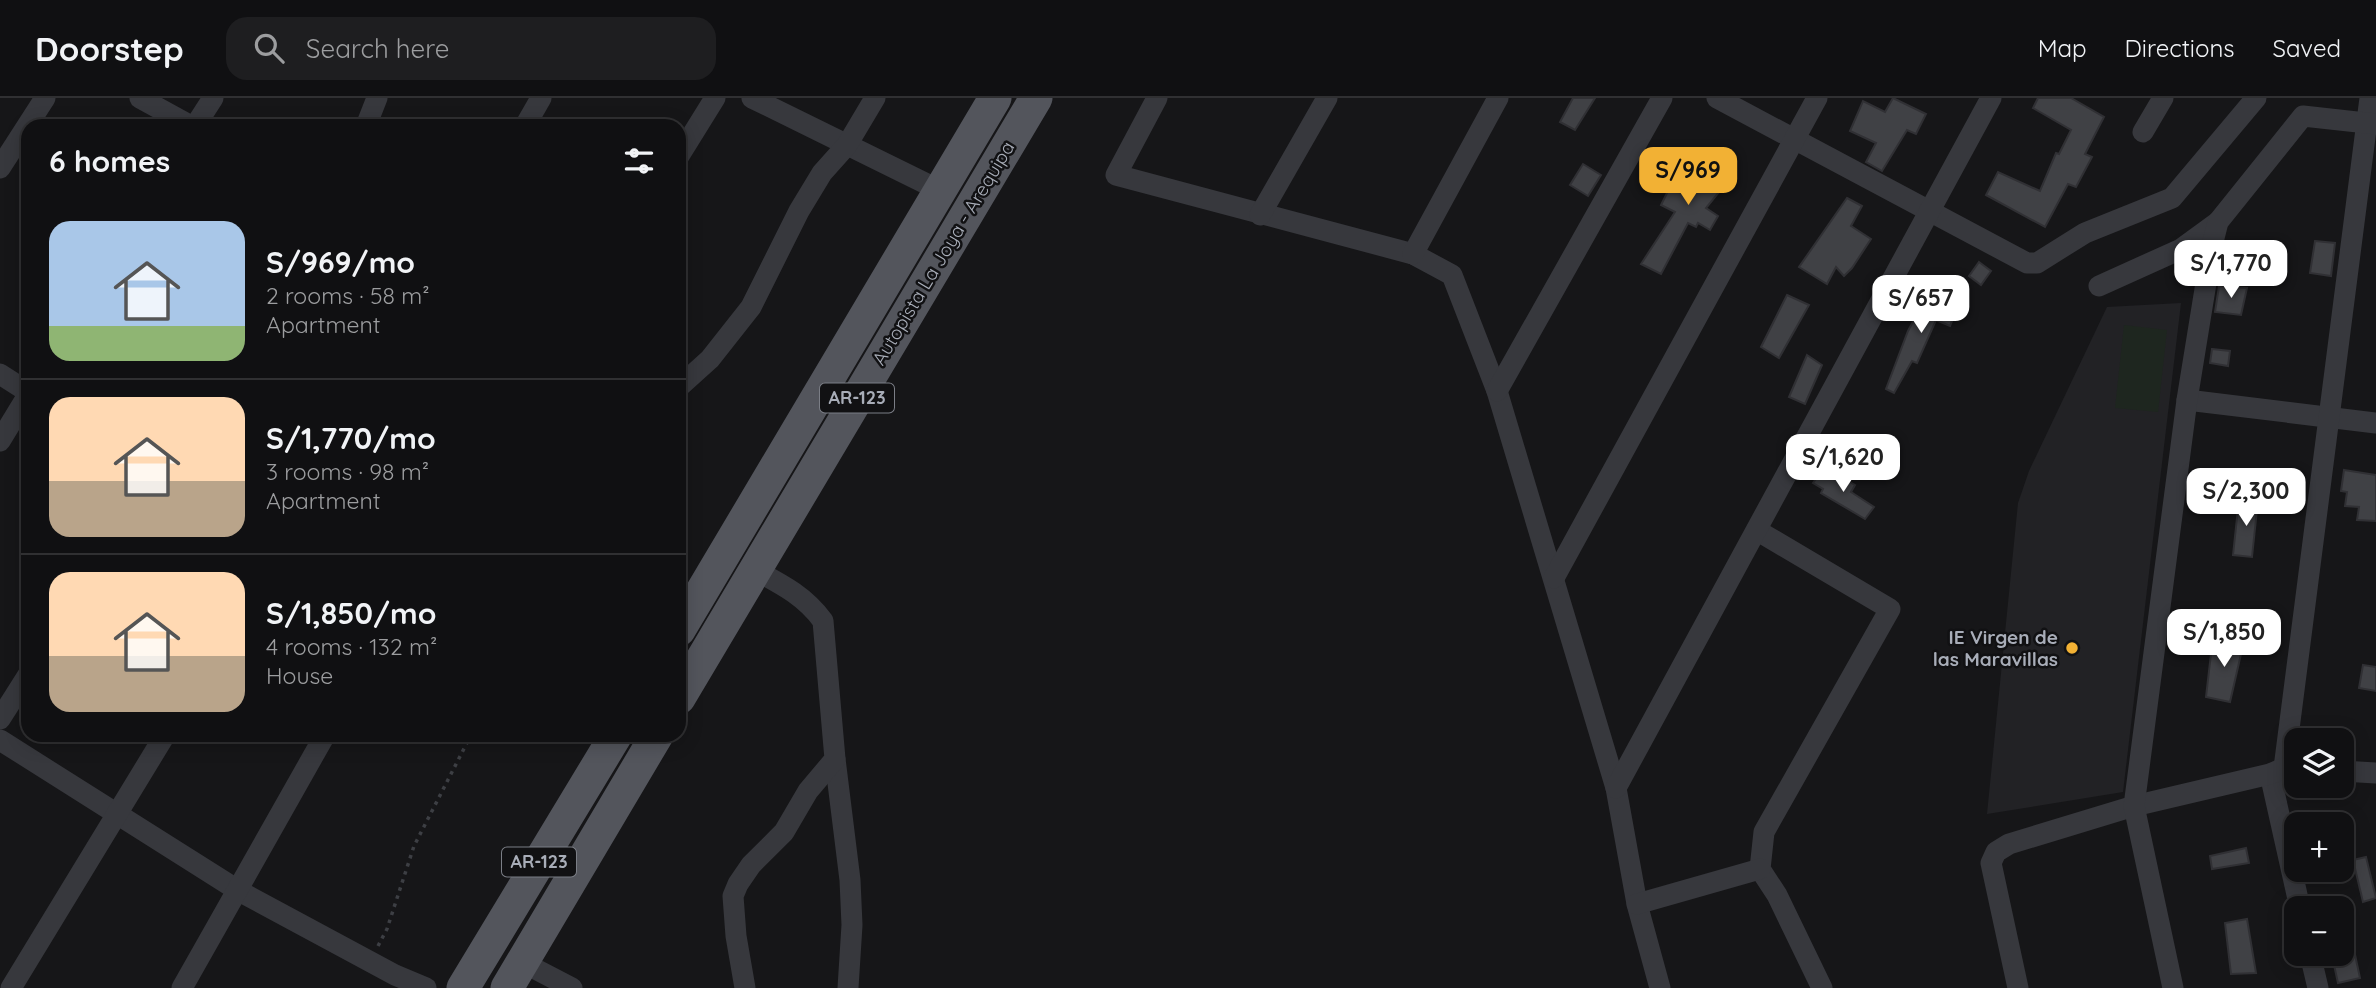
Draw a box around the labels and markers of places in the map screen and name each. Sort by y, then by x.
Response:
pin: S/969 [1639,148,1737,207]
pin: S/1,770 [2166,240,2296,300]
pin: S/657 [1872,275,1970,335]
pin: S/1,620 [1778,434,1908,494]
pin: S/2,300 [2181,468,2311,528]
pin: S/1,850 [2159,610,2289,669]
place label: IE Virgen de las Maravillas [1933,625,2058,671]
marker: IE Virgen de las Maravillas [2064,640,2080,656]

